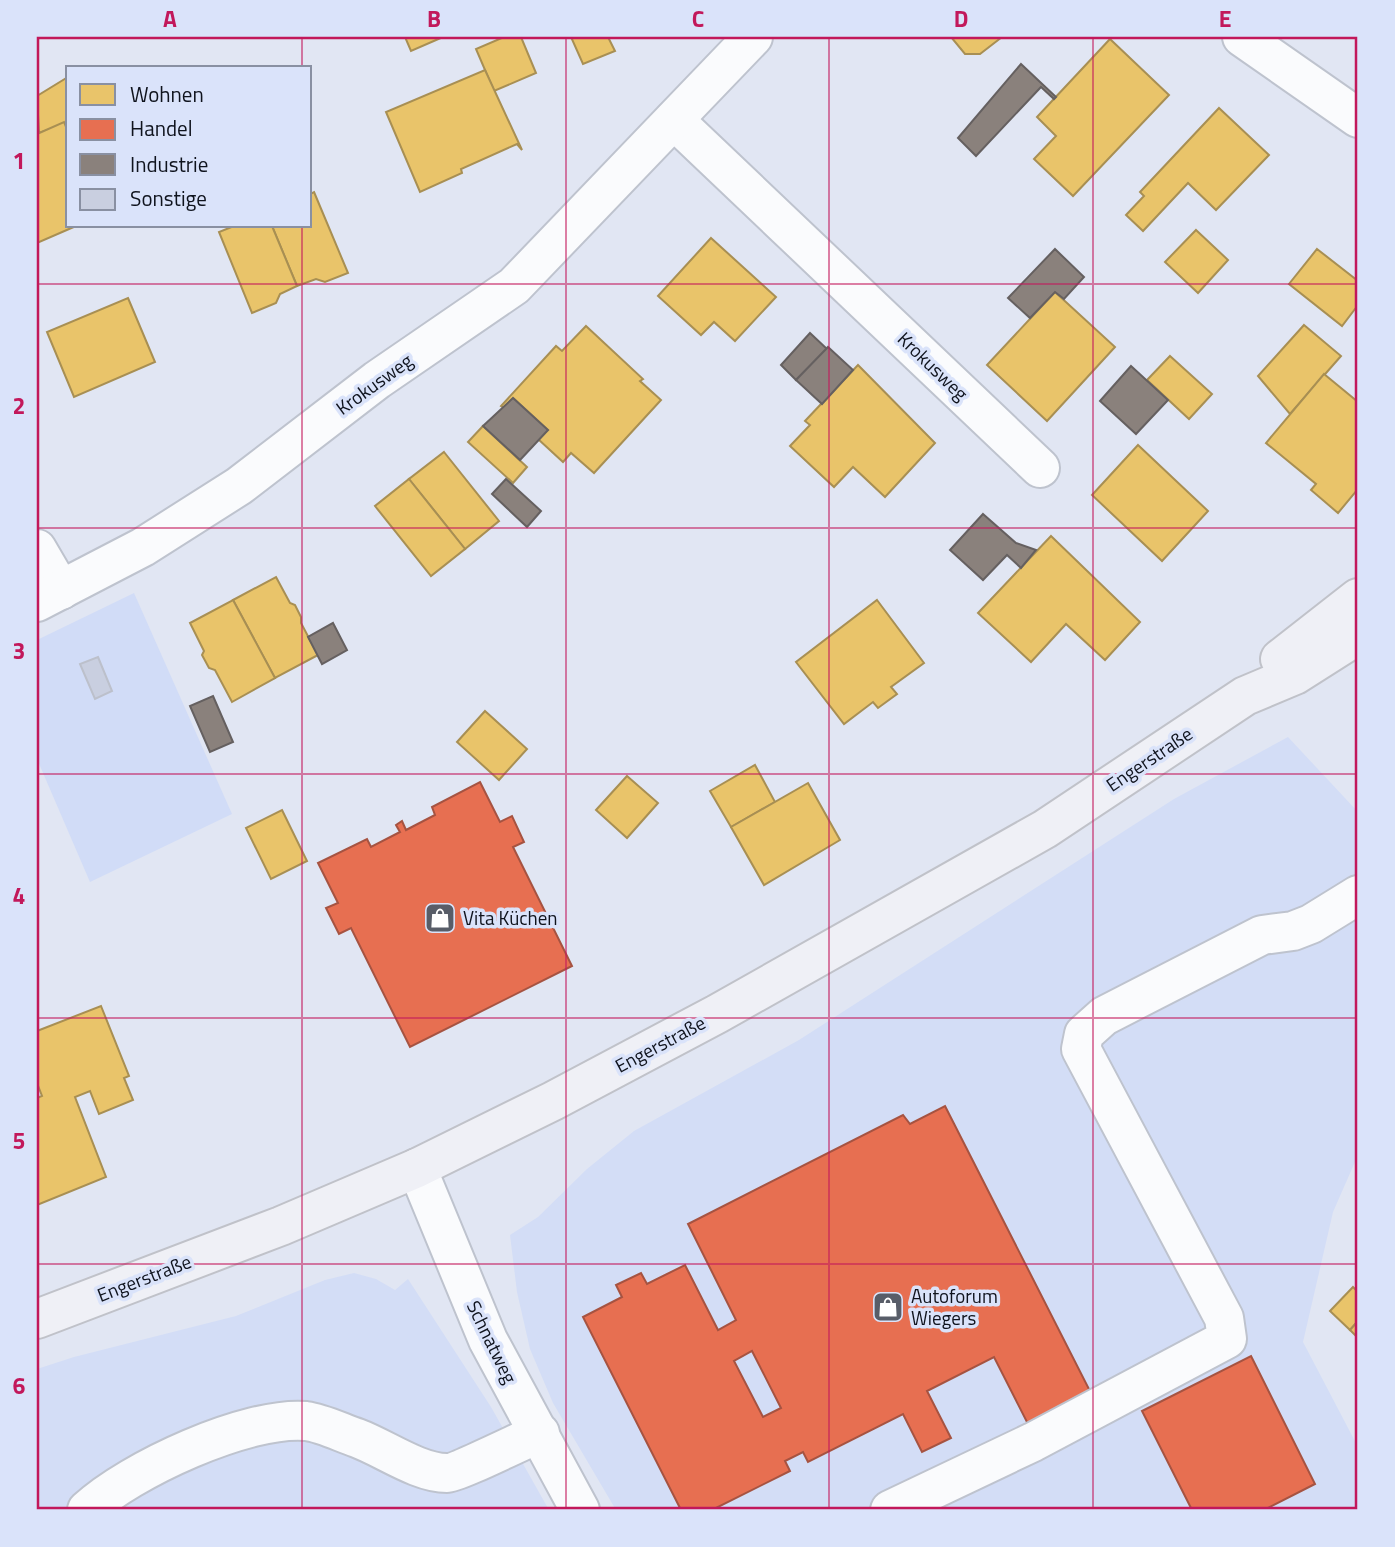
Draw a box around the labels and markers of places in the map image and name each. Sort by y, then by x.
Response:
shop icon: Vita Küchen [423,901,457,935]
place label: Vita Küchen [463,903,558,932]
place label: Autoforum Wiegers [911,1281,998,1332]
shop icon: Autoforum Wiegers [871,1290,905,1324]

